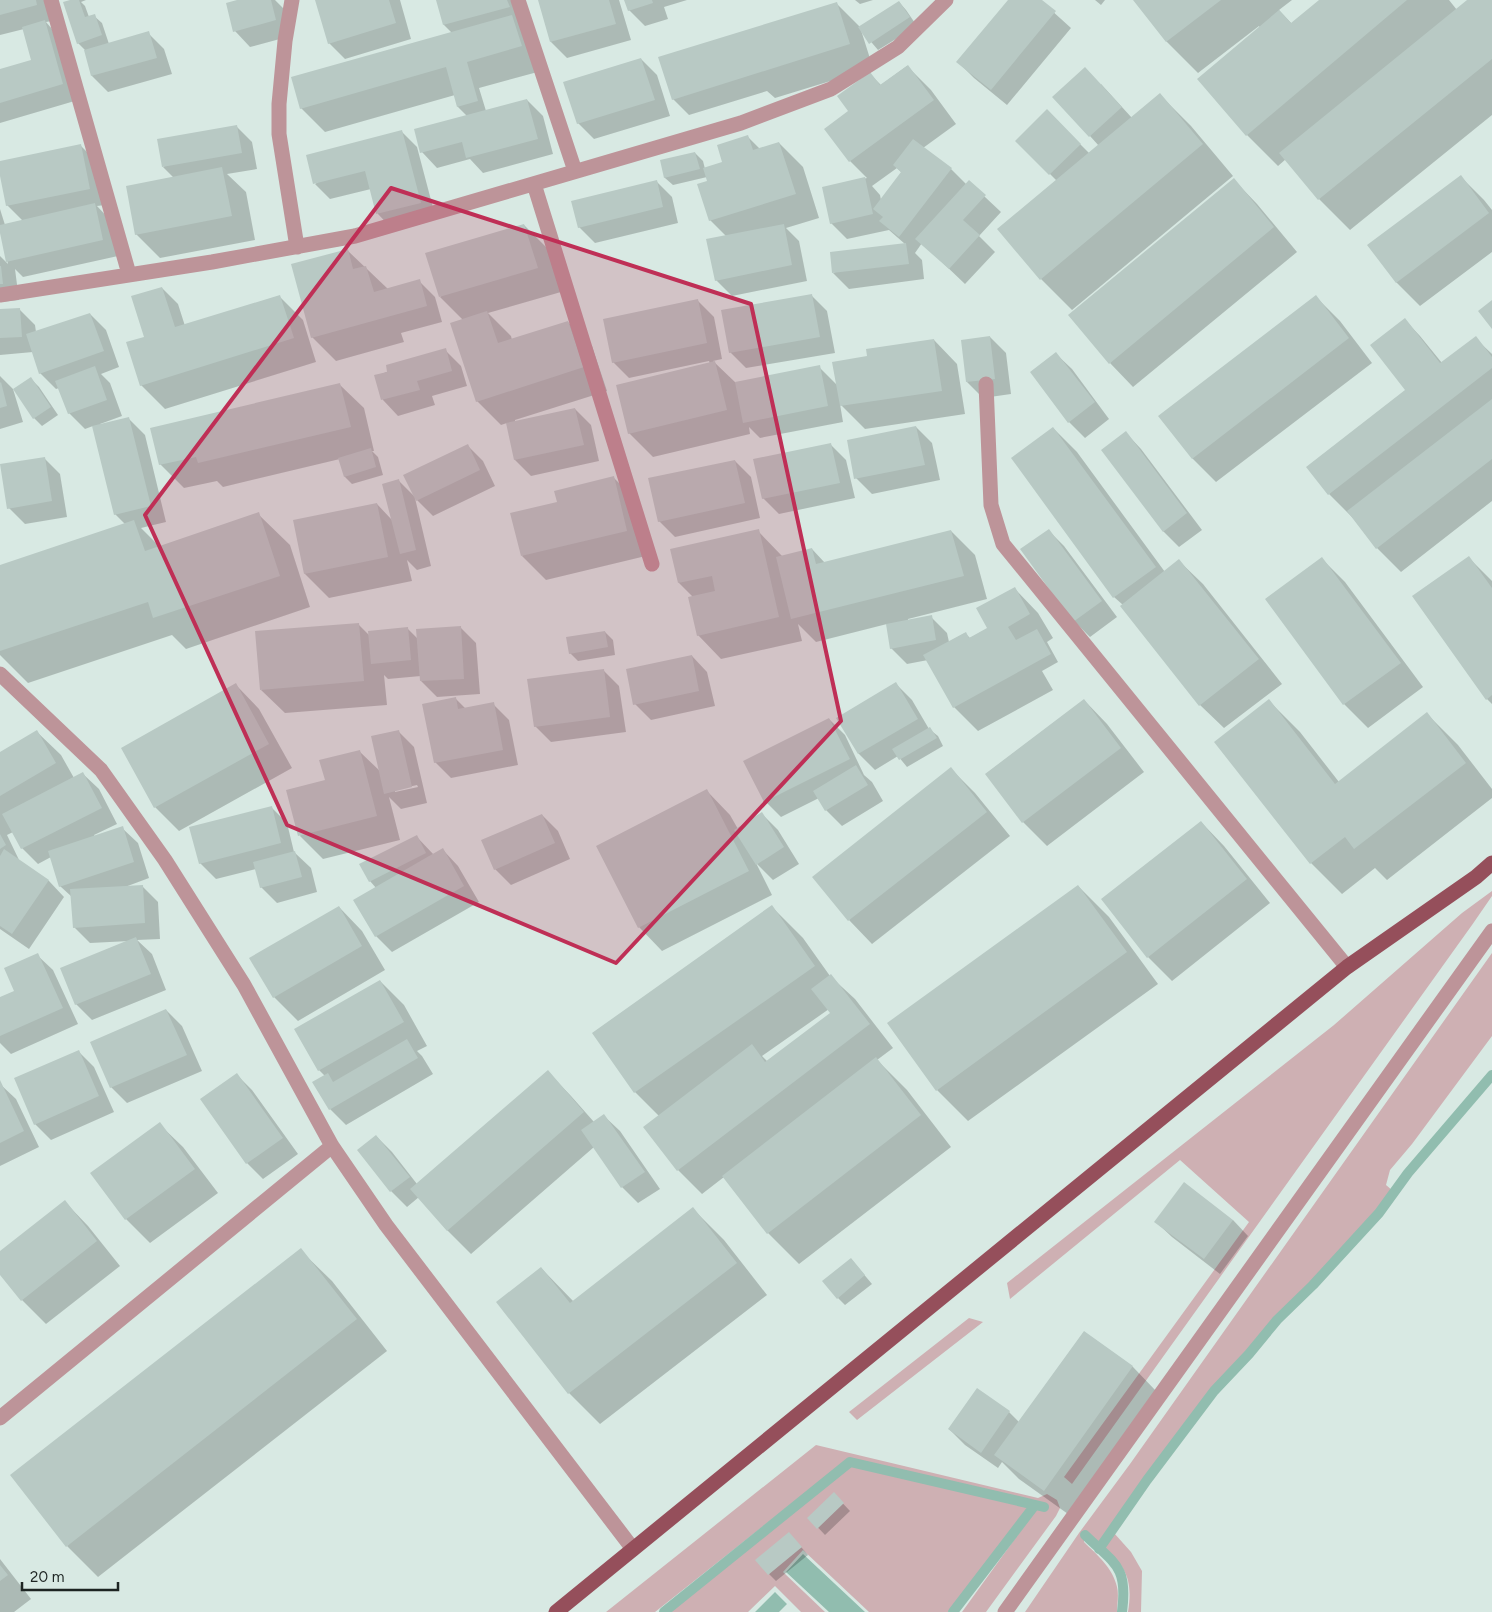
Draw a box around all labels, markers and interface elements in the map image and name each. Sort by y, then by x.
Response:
scale bar [22,1560,119,1592]
text: 20 m [30,1568,64,1586]

